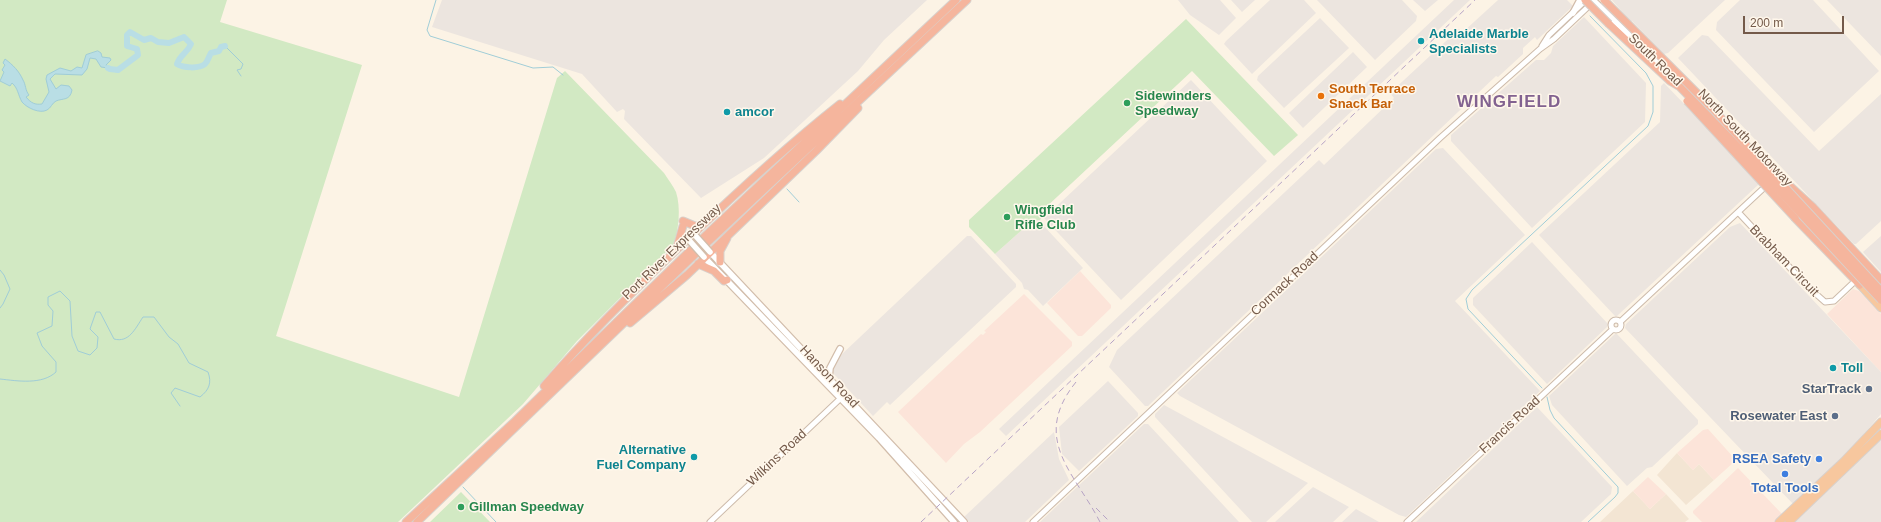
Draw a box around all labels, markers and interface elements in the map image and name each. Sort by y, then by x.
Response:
scale bar [1745,8,1846,34]
text: 200 m [1750,16,1783,30]
place label: Adelaide Marble Specialists [1429,26,1529,57]
street label: South Road [1625,31,1685,89]
marker: Adelaide Marble Specialists [1416,36,1426,46]
place label: South Terrace Snack Bar [1329,81,1415,112]
street label: North South Motorway [1694,86,1796,190]
place label: Sidewinders Speedway [1135,88,1212,119]
marker: South Terrace Snack Bar [1316,91,1326,101]
district label: WINGFIELD [1457,92,1561,112]
marker: Sidewinders Speedway [1122,98,1132,108]
place label: amcor [735,104,774,120]
marker: amcor [722,107,732,117]
street label: Port River Expressway [619,201,725,303]
place label: Wingfield Rifle Club [1015,202,1076,233]
marker: Wingfield Rifle Club [1002,212,1012,222]
street label: Brabham Circuit [1746,222,1822,300]
street label: Cormack Road [1248,249,1322,319]
street label: Hanson Road [796,343,862,411]
place label: Toll [1841,360,1863,376]
marker: Toll [1828,363,1838,373]
place label: StarTrack [1802,381,1861,397]
marker: StarTrack [1864,384,1874,394]
street label: Francis Road [1476,393,1544,457]
place label: Rosewater East [1730,408,1827,424]
marker: Rosewater East [1830,411,1840,421]
street label: Wilkins Road [744,426,810,490]
place label: Alternative Fuel Company [596,442,686,473]
place label: RSEA Safety [1732,451,1811,467]
marker: Alternative Fuel Company [689,452,699,462]
marker: RSEA Safety [1814,454,1824,464]
marker: Total Tools [1780,469,1790,479]
place label: Total Tools [1751,480,1819,496]
place label: Gillman Speedway [469,499,584,515]
marker: Gillman Speedway [456,502,466,512]

